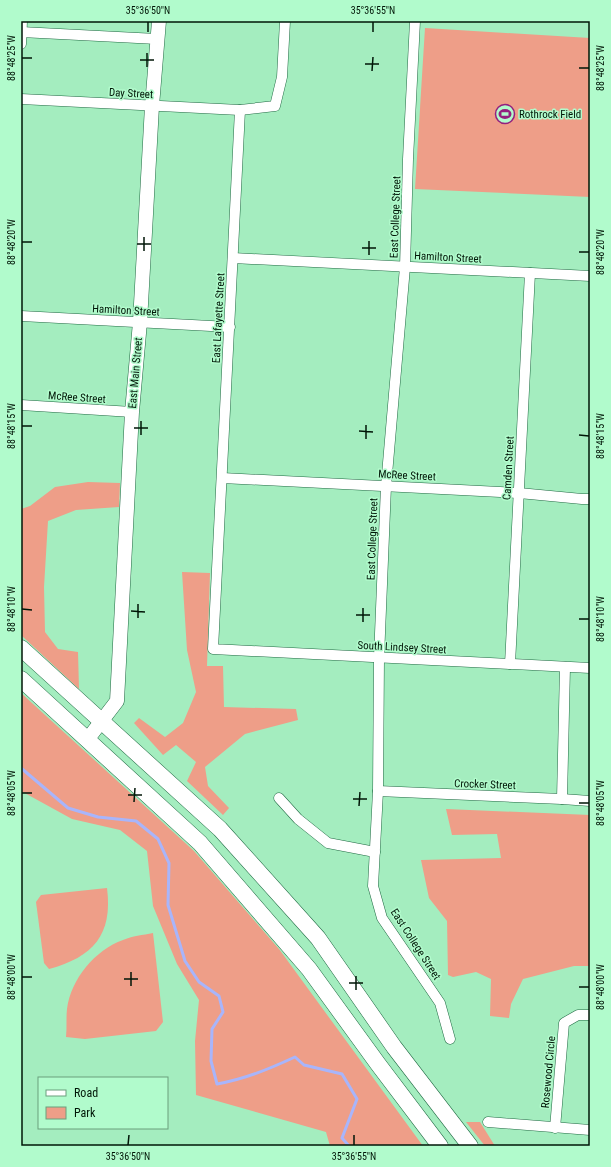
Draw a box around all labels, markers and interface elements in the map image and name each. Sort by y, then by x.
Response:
text: 35°36'50"N [126,5,170,16]
text: 35°36'55"N [351,5,395,16]
text: 88°48'25"W [6,35,17,81]
text: 88°48'25"W [595,45,606,91]
street label: Day Street [108,86,153,101]
sports icon: Rothrock Field [494,103,516,125]
place label: Rothrock Field [519,108,581,121]
street label: East College Street [388,176,403,258]
text: 88°48'20"W [6,219,17,265]
text: 88°48'20"W [595,229,606,275]
street label: Hamilton Street [414,249,482,266]
street label: East Lafayette Street [210,273,227,363]
street label: Hamilton Street [92,302,160,319]
street label: East Main Street [126,337,145,409]
street label: McRee Street [48,389,106,406]
text: 88°48'15"W [6,403,17,449]
text: 88°48'15"W [595,413,606,459]
street label: Camden Street [500,436,517,500]
street label: McRee Street [378,467,436,484]
street label: East College Street [365,498,380,580]
text: 88°48'10"W [6,586,17,632]
text: 88°48'10"W [595,596,606,642]
street label: South Lindsey Street [357,639,447,656]
text: 88°48'05"W [6,770,17,816]
street label: Crocker Street [454,777,516,792]
text: 88°48'05"W [595,780,606,826]
street label: East College Street [388,906,443,982]
text: 88°48'00"W [6,954,17,1000]
text: 88°48'00"W [595,964,606,1010]
street label: Rosewood Circle [539,1035,558,1109]
legend [38,1077,168,1129]
text: Road [74,1086,98,1100]
text: Park [74,1106,96,1120]
text: 35°36'50"N [106,1151,150,1162]
text: 35°36'55"N [332,1151,376,1162]

